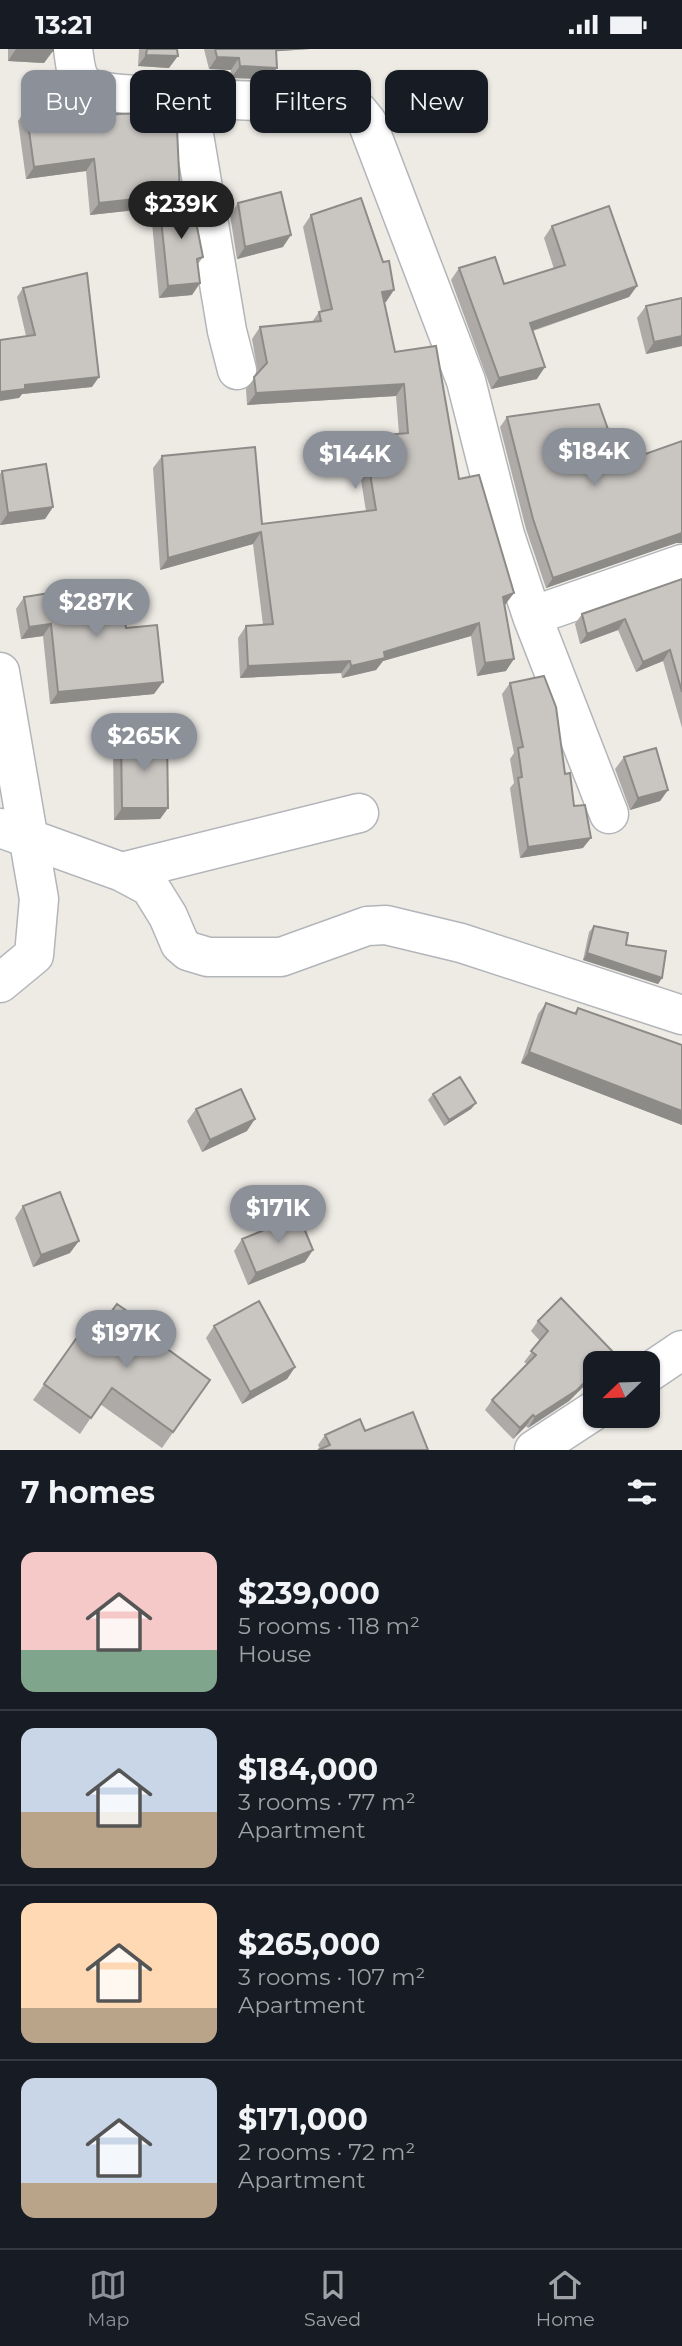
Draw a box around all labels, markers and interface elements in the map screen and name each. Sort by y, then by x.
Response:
text: 13:21 [35,9,93,41]
chip: Buy [21,70,116,133]
chip: Rent [130,70,236,133]
chip: Filters [250,70,371,133]
chip: New [385,70,488,133]
pin: $239K [132,181,230,241]
text: $239K [144,190,218,218]
pin: $184K [545,429,643,488]
pin: $144K [306,431,404,491]
text: $184K [558,437,630,465]
text: $144K [319,440,391,468]
pin: $287K [47,579,145,639]
text: $287K [59,588,133,616]
pin: $265K [95,713,193,773]
text: $265K [107,722,181,750]
pin: $171K [229,1185,327,1245]
text: $171K [246,1194,310,1222]
pin: $197K [77,1311,175,1370]
text: $197K [91,1319,161,1347]
north arrow [583,1351,660,1428]
map controls [583,1351,660,1428]
icon: filters [623,1473,661,1511]
text: 7 homes [21,1474,155,1511]
text: $239,000 [238,1575,380,1612]
icon: home [77,1580,161,1664]
text: 5 rooms · 118 m² [238,1612,420,1640]
text: House [238,1640,312,1668]
text: $184,000 [238,1751,378,1788]
icon: home [77,1756,161,1840]
text: 3 rooms · 77 m² [238,1788,416,1816]
text: Apartment [238,1816,366,1844]
text: $265,000 [238,1926,380,1963]
icon: home [77,1931,161,2015]
text: 3 rooms · 107 m² [238,1963,425,1991]
text: Apartment [238,1991,366,2019]
text: $171,000 [238,2101,368,2138]
icon: home [77,2106,161,2190]
text: 2 rooms · 72 m² [238,2138,415,2166]
text: Apartment [238,2166,366,2194]
tab: Map [87,2266,130,2331]
tab: Saved [304,2266,361,2331]
tab: Home [536,2266,595,2331]

